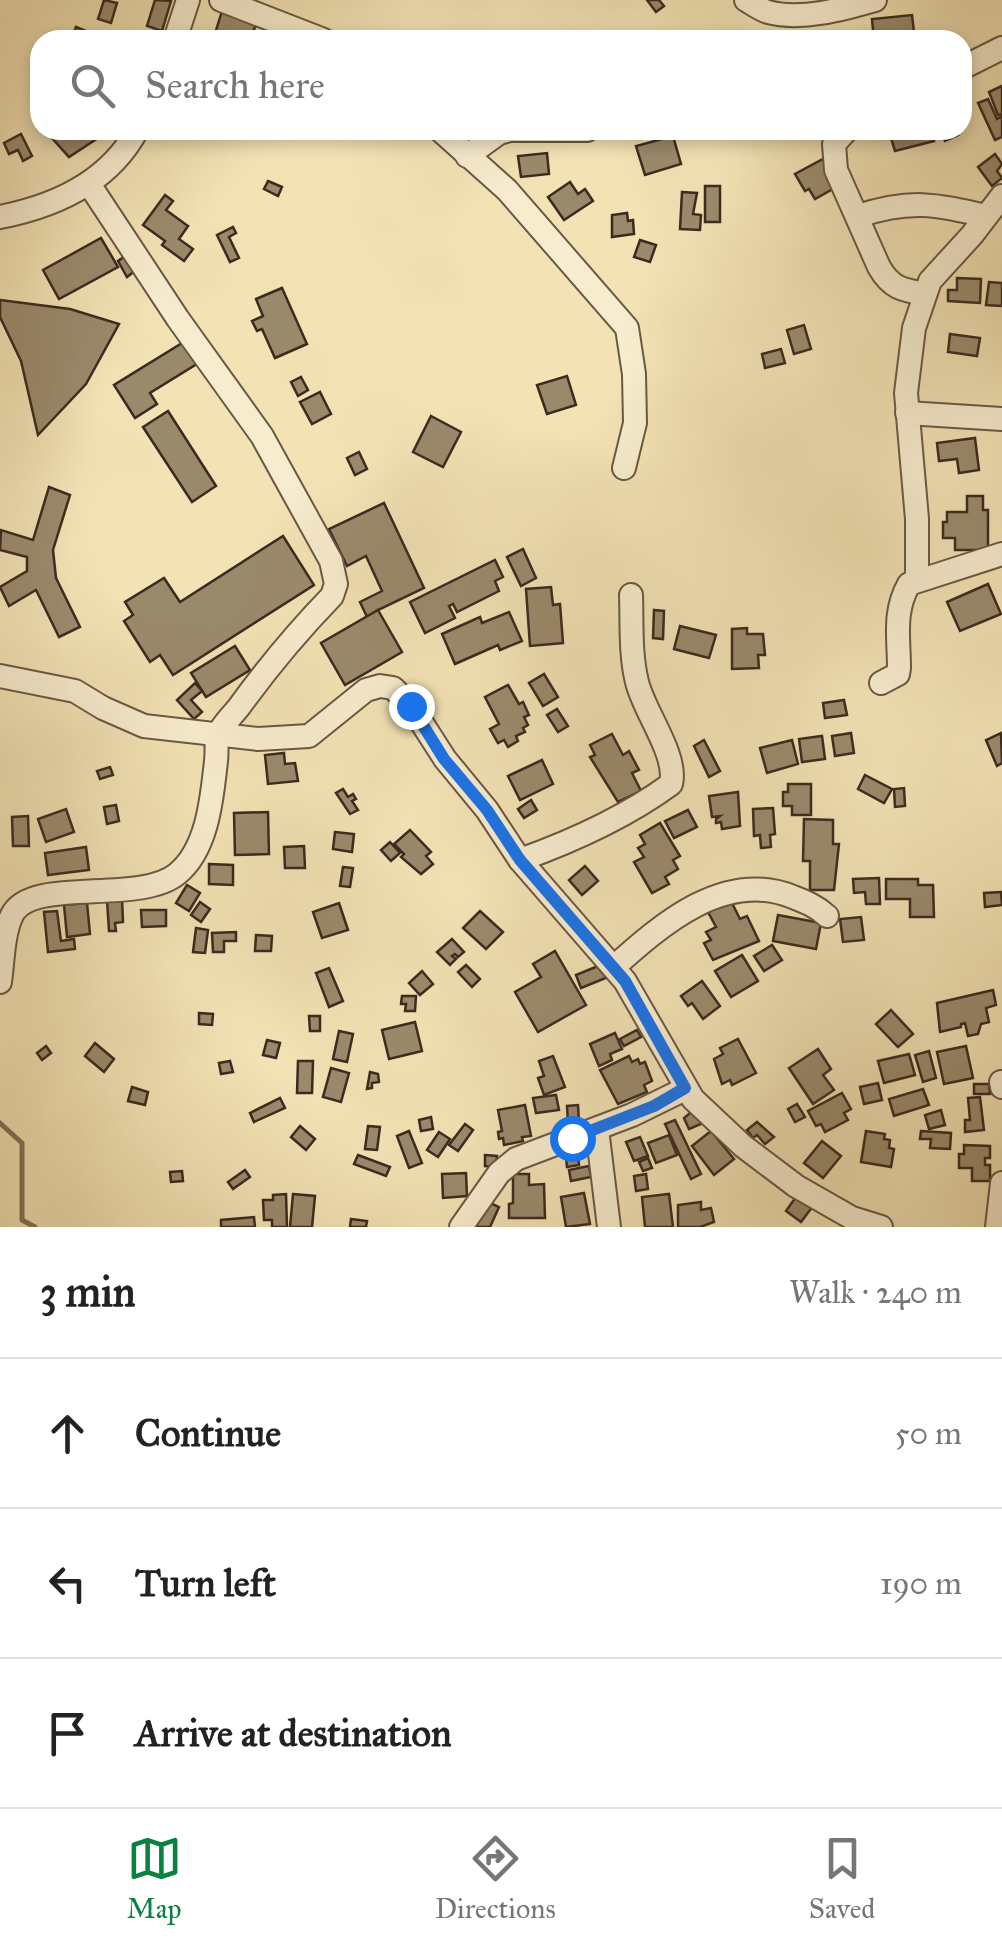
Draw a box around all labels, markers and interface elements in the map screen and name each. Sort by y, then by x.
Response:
search box [30,30,972,140]
icon: search [65,58,120,113]
text: Search here [145,62,325,108]
route end [389,684,435,730]
route start [550,1116,596,1162]
text: 3 min [40,1266,135,1318]
text: Walk · 240 m [789,1273,962,1312]
icon: ahead [40,1406,95,1461]
text: Continue [135,1410,281,1456]
text: 50 m [895,1414,962,1453]
icon: left [40,1556,95,1611]
text: Turn left [135,1560,276,1606]
text: 190 m [880,1564,962,1603]
icon: arrive [40,1706,95,1761]
text: Arrive at destination [135,1710,452,1756]
tab: Map [127,1831,182,1926]
tab: Directions [435,1831,556,1926]
tab: Saved [809,1831,875,1926]

